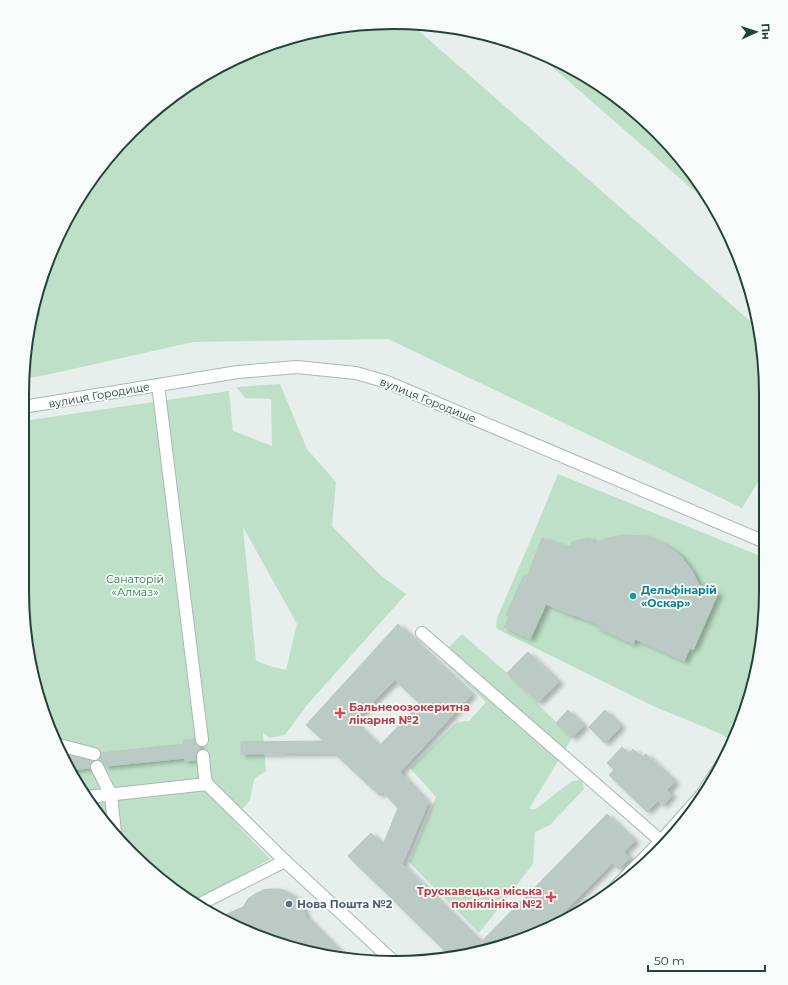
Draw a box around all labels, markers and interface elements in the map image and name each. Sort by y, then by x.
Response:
north arrow [736,12,776,52]
text: Пн [759,23,773,40]
street label: вулиця Городище [378,374,478,426]
street label: вулиця Городище [47,379,151,411]
park label: Санаторій «Алмаз» [106,572,164,599]
place label: Дельфінарій «Оскар» [641,583,717,610]
marker: Дельфінарій «Оскар» [628,591,638,601]
place label: Бальнеоозокеритна лікарня №2 [349,700,470,727]
marker: Бальнеоозокеритна лікарня №2 [334,707,346,719]
place label: Трускавецька міська поліклініка №2 [417,884,542,911]
marker: Трускавецька міська поліклініка №2 [545,891,557,903]
place label: Нова Пошта №2 [297,897,393,911]
marker: Нова Пошта №2 [284,899,294,909]
scale bar [648,947,765,973]
text: 50 m [654,953,685,968]

